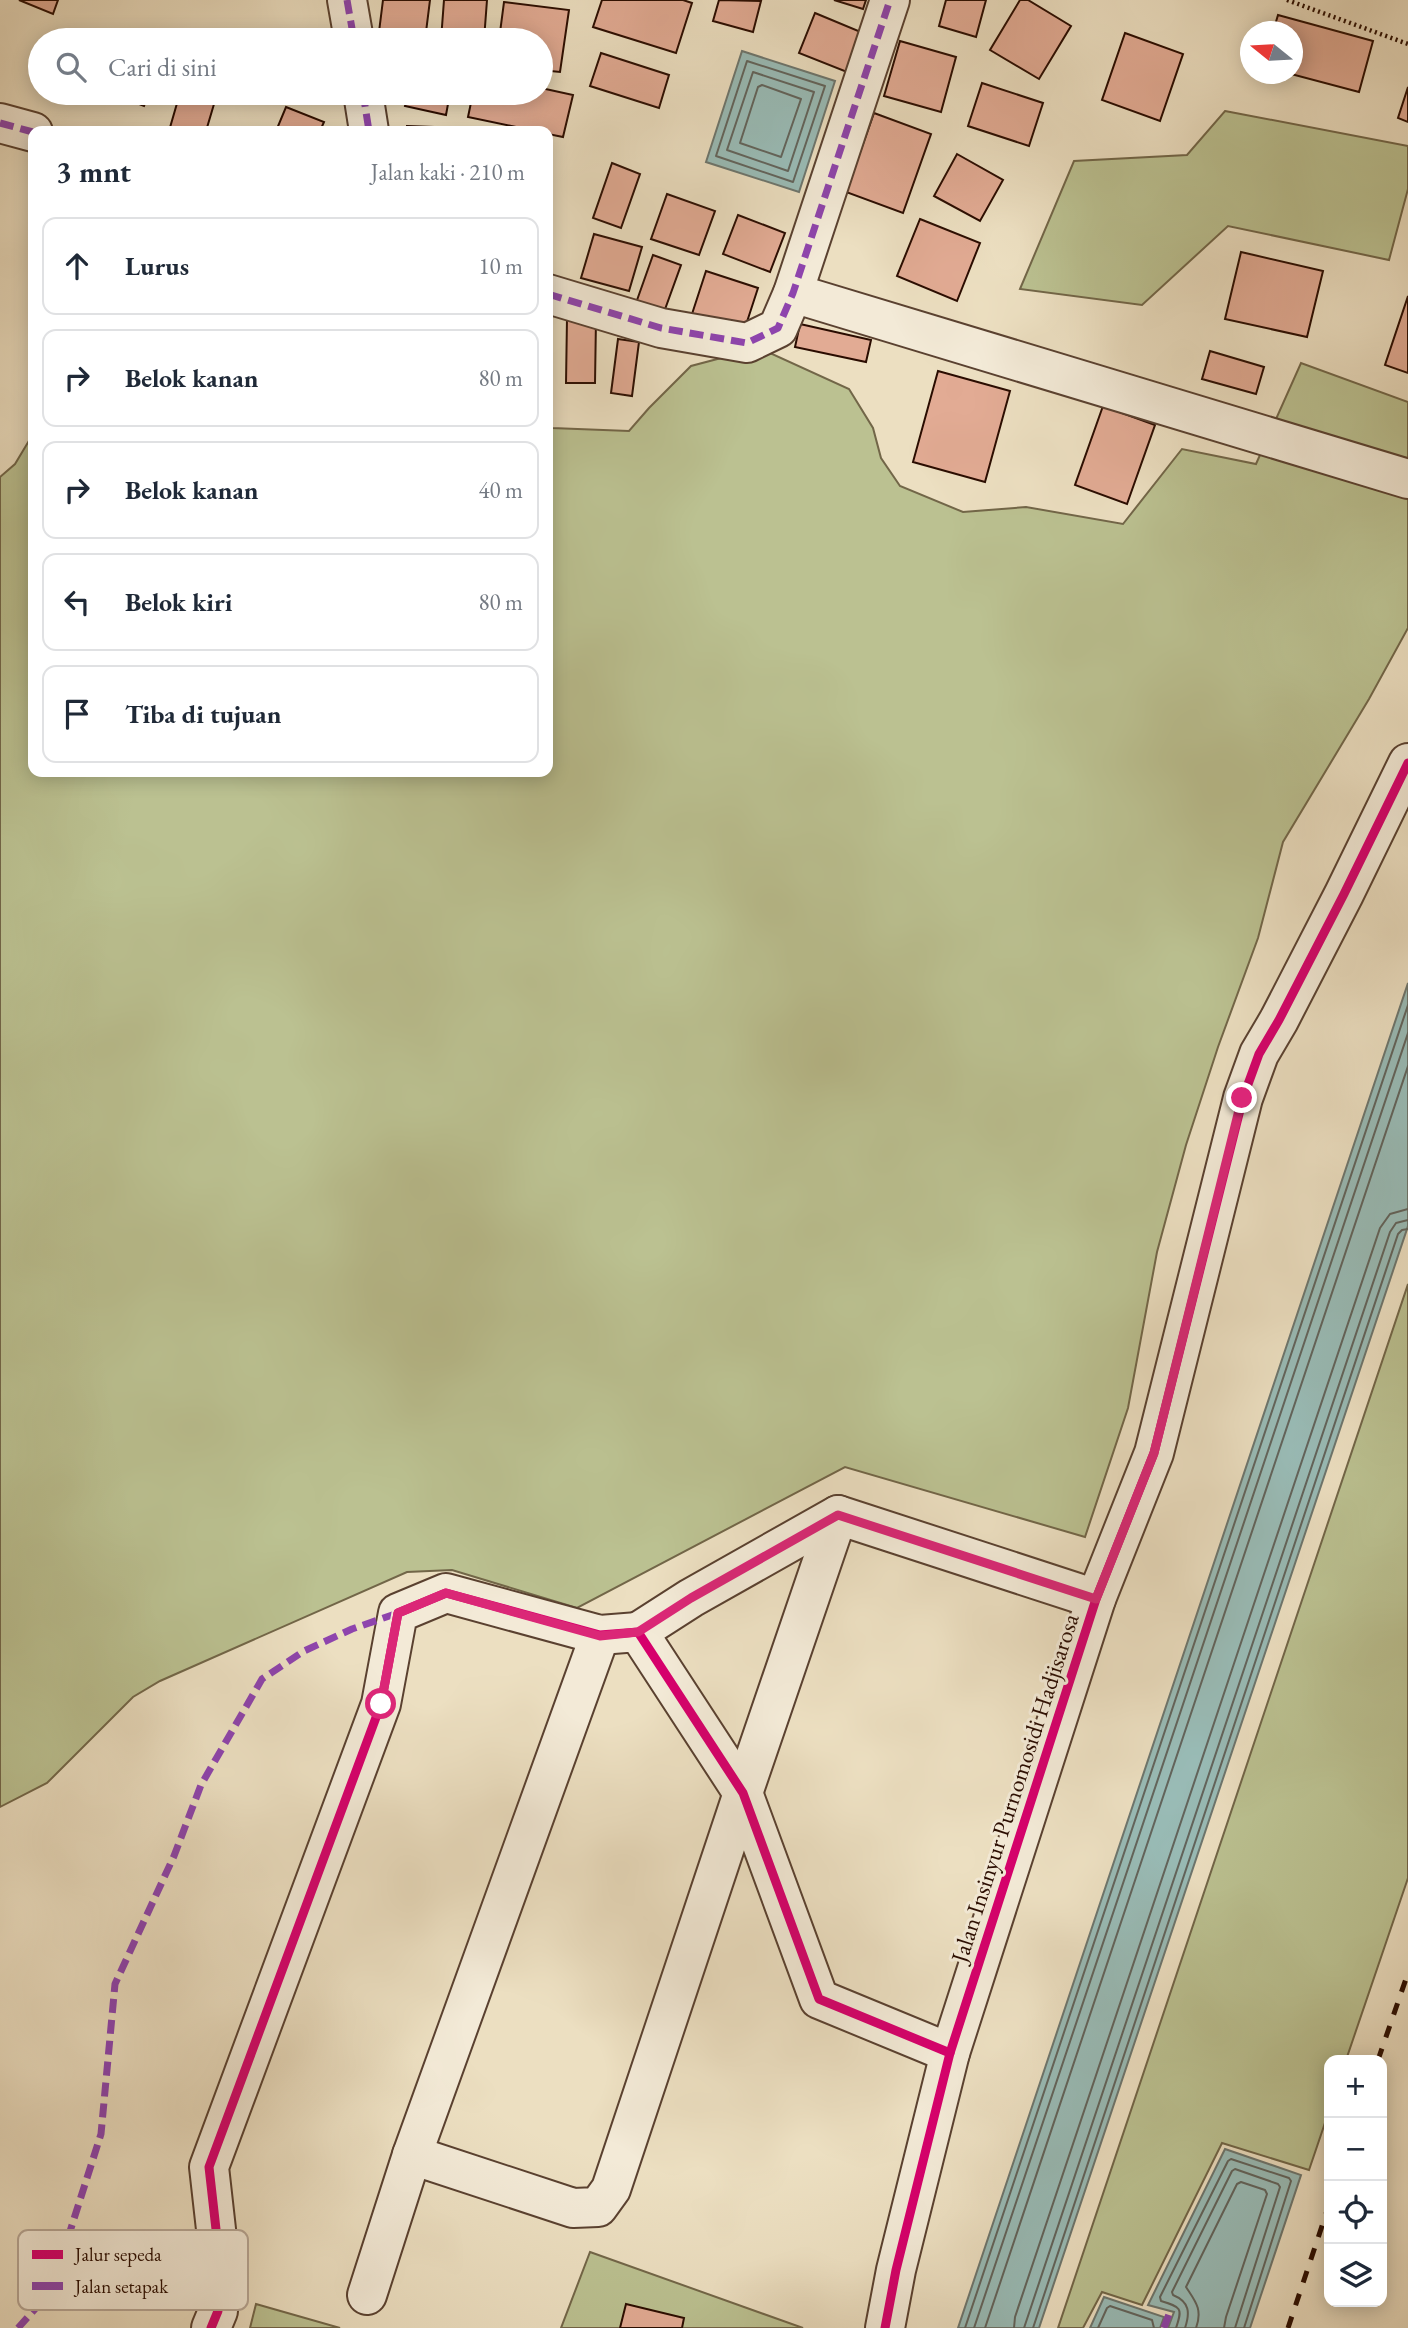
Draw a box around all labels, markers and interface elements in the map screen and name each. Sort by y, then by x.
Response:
north arrow [1240,21,1303,84]
search box [28,28,553,105]
icon: search [52,48,90,86]
text: Cari di sini [108,50,217,84]
text: 3 mnt [56,152,131,191]
text: Jalan kaki · 210 m [371,157,525,187]
icon: ahead [58,247,96,285]
text: Lurus [125,249,189,283]
text: 10 m [478,251,523,281]
icon: right [58,359,96,397]
text: Belok kanan [125,361,259,395]
text: 80 m [478,363,523,393]
icon: right [58,471,96,509]
text: Belok kanan [125,473,259,507]
text: 40 m [478,475,523,505]
icon: left [58,583,96,621]
text: Belok kiri [125,585,232,619]
text: 80 m [478,587,523,617]
icon: arrive [58,695,96,733]
text: Tiba di tujuan [125,697,281,731]
route end [1226,1082,1257,1113]
street label: Jalan Insinyur Purnomosidi Hadjisarosa [943,1609,1086,1968]
route start [365,1688,396,1719]
map controls [1324,2055,1387,2307]
button: + [1324,2055,1387,2118]
button: − [1324,2118,1387,2181]
button: locate [1324,2181,1387,2244]
legend [18,2230,248,2310]
text: Jalur sepeda [73,2242,162,2267]
button: layers [1324,2244,1387,2307]
text: Jalan setapak [73,2274,169,2299]

